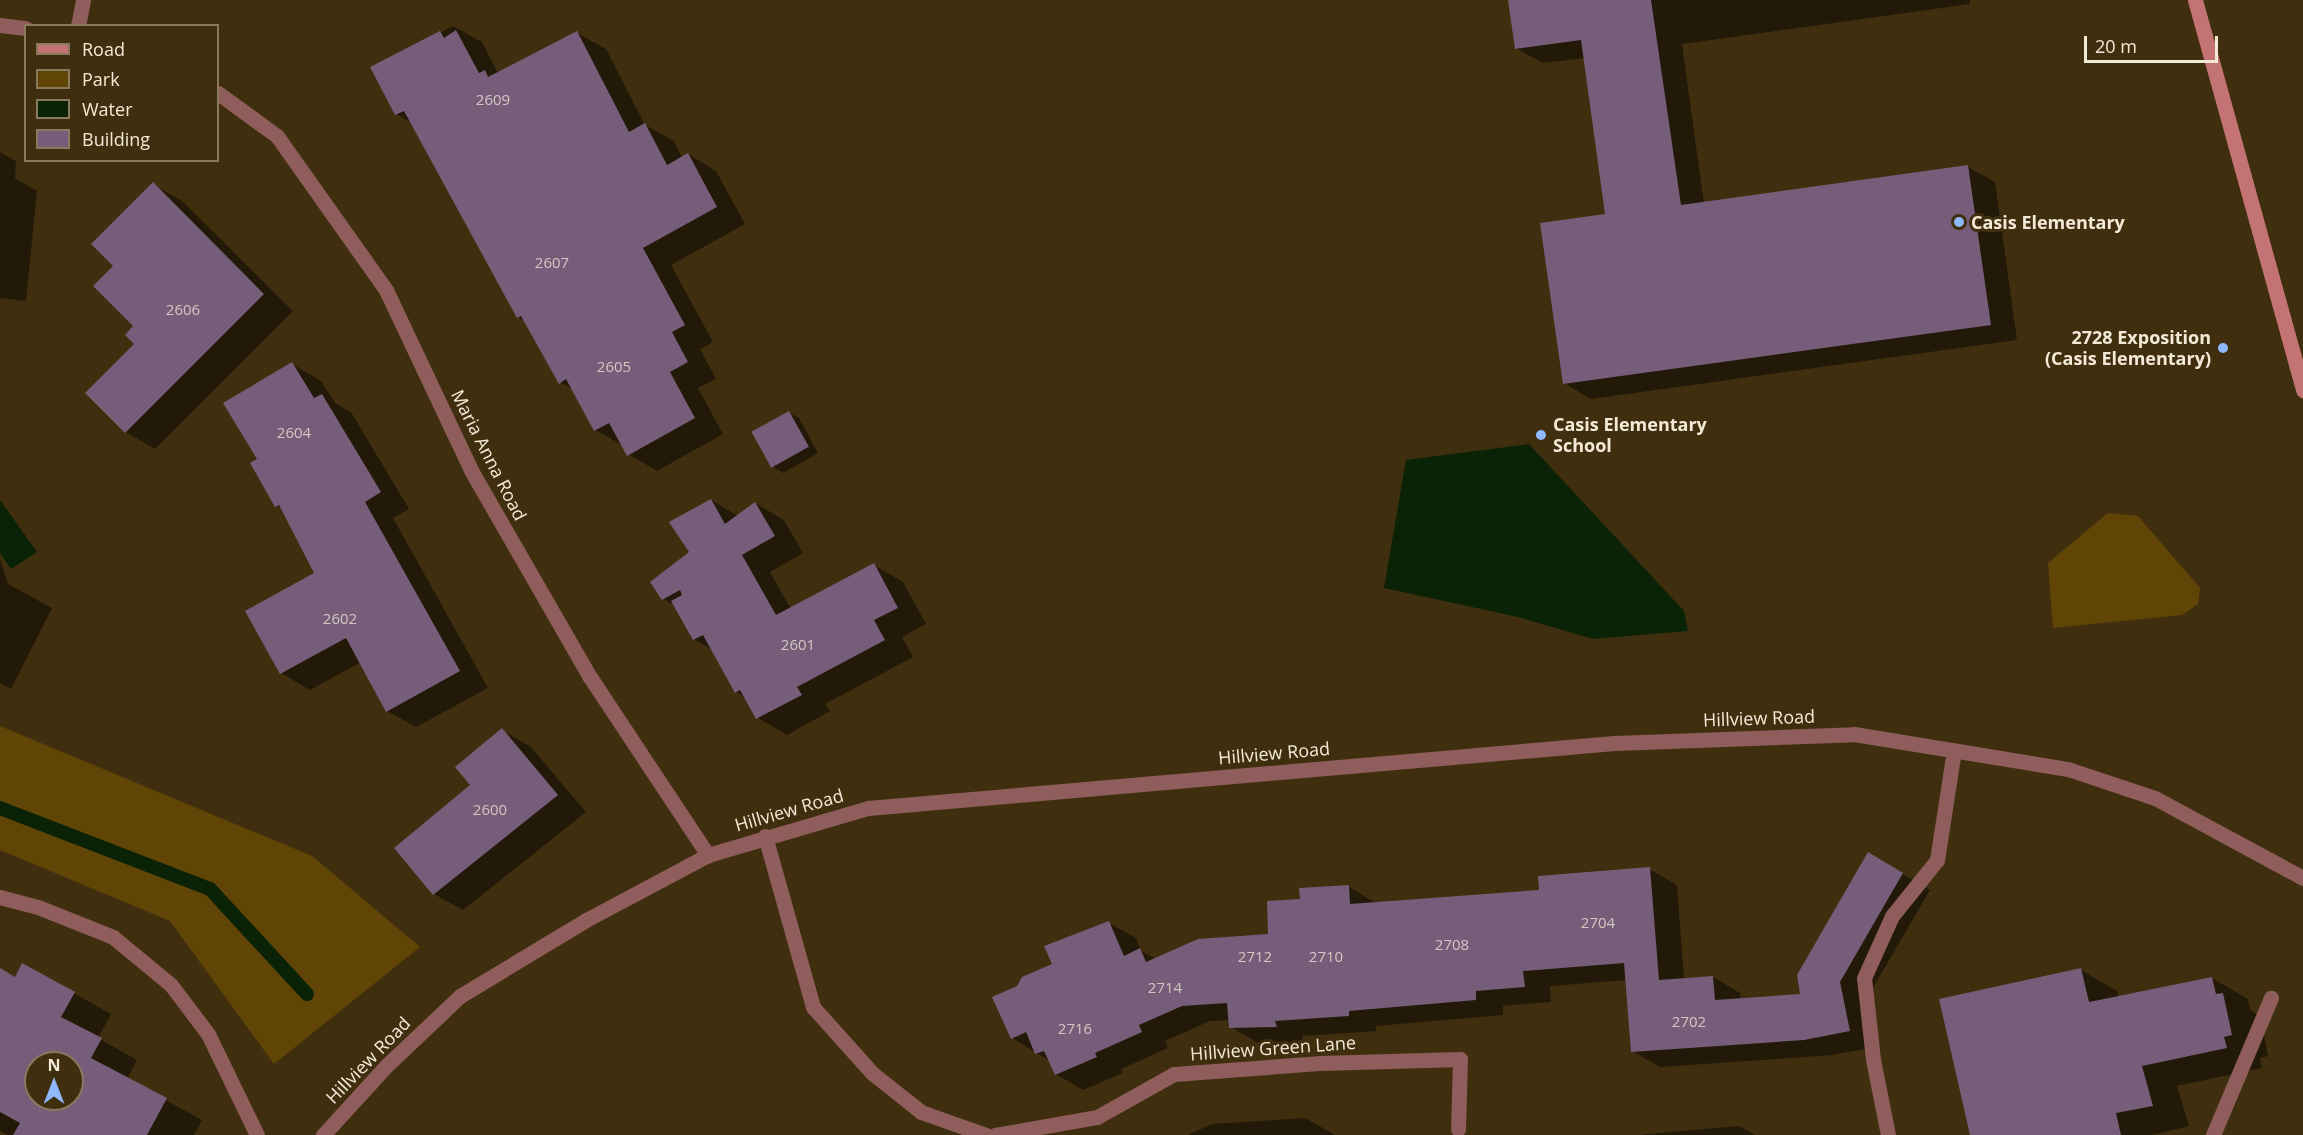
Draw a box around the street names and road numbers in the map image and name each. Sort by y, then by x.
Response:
street label: Maria Anna Road [447,386,531,524]
street label: Hillview Road [1703,705,1815,731]
street label: Hillview Road [1217,737,1331,769]
street label: Hillview Road [732,784,846,836]
street label: Hillview Road [321,1012,415,1108]
street label: Hillview Green Lane [1189,1031,1357,1065]

